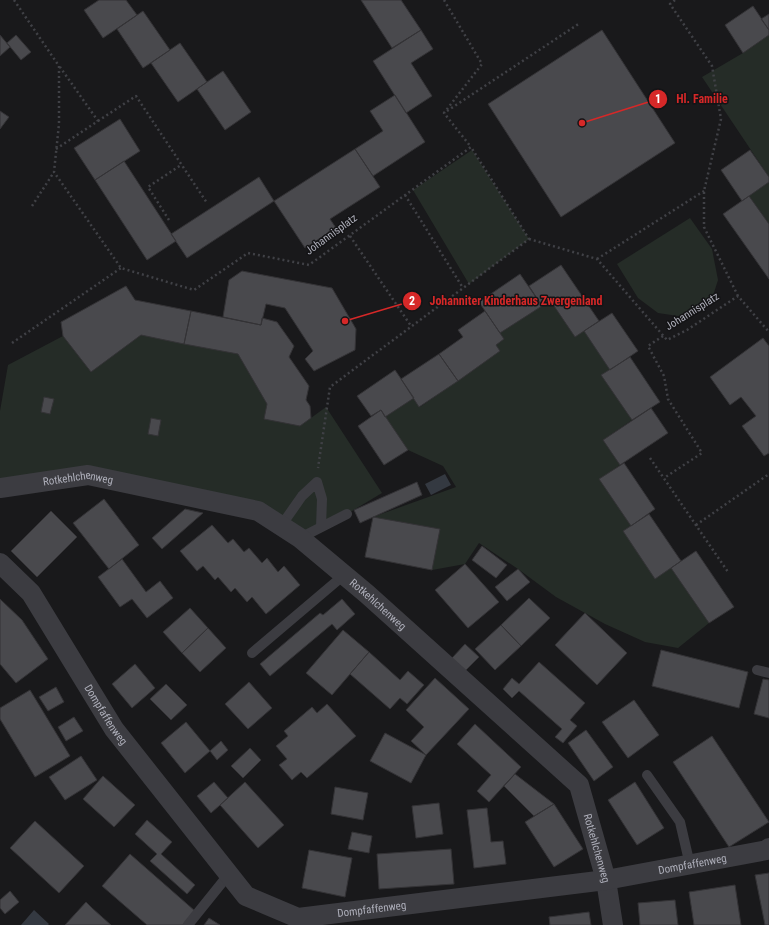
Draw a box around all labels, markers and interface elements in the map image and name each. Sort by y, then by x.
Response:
callout: Hl. Familie [648,87,736,111]
text: 1 [655,92,661,106]
text: Hl. Familie [676,92,728,106]
street label: Johannisplatz [303,211,360,258]
callout: Johanniter Kinderhaus Zwergenland [402,289,610,313]
street label: Johannisplatz [663,290,722,333]
text: 2 [409,294,415,308]
text: Johanniter Kinderhaus Zwergenland [430,294,603,308]
street label: Rotkehlchenweg [42,469,114,489]
street label: Rotkehlchenweg [347,576,409,633]
street label: Dompfaffenweg [81,682,130,748]
street label: Rotkehlchenweg [580,812,612,884]
street label: Dompfaffenweg [657,852,728,877]
street label: Dompfaffenweg [336,899,407,920]

